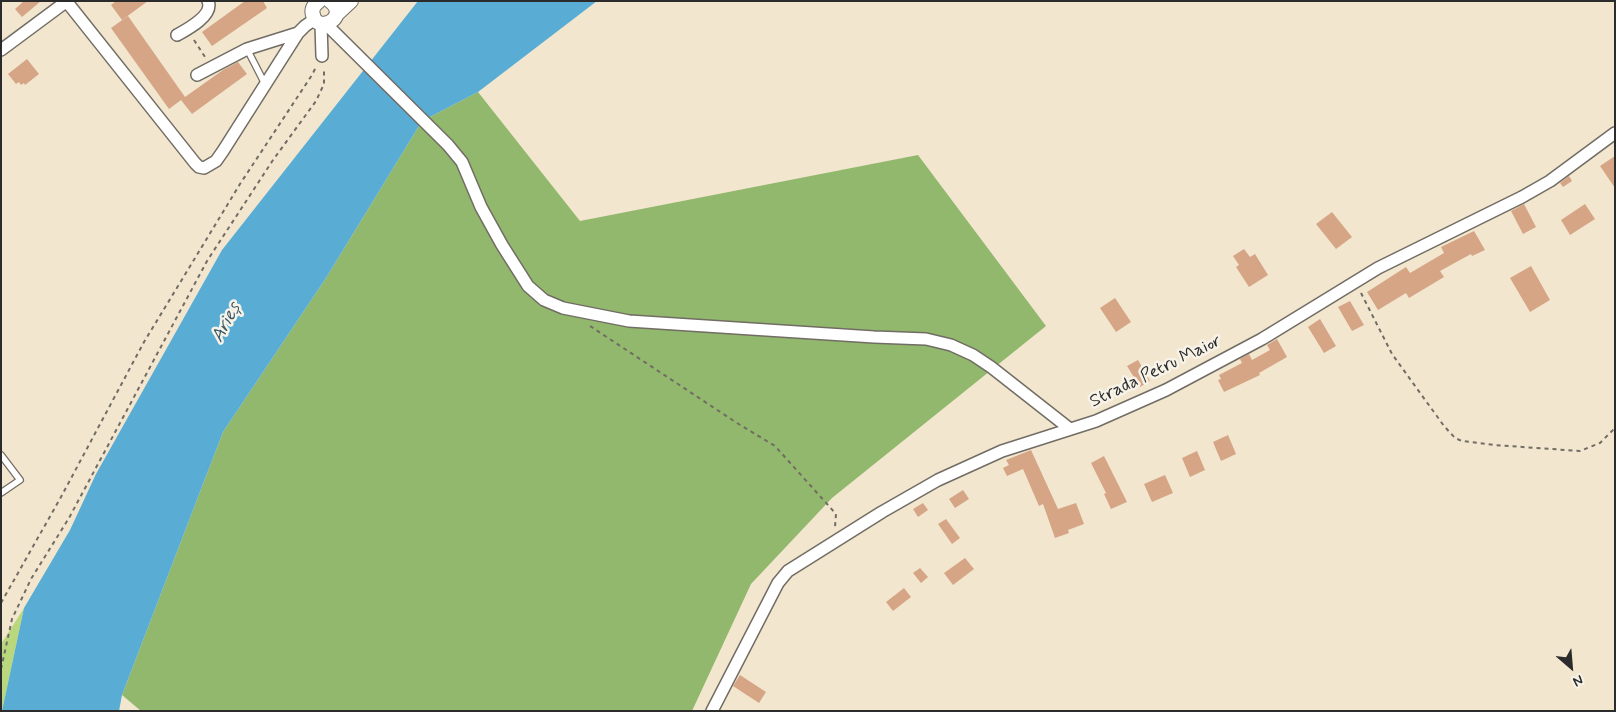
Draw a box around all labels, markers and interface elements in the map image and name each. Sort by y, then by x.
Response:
water label: Arieș [207,299,247,347]
street label: Strada Petru Maior [1087,331,1225,413]
north arrow [1546,642,1596,692]
text: N [1570,670,1586,690]

